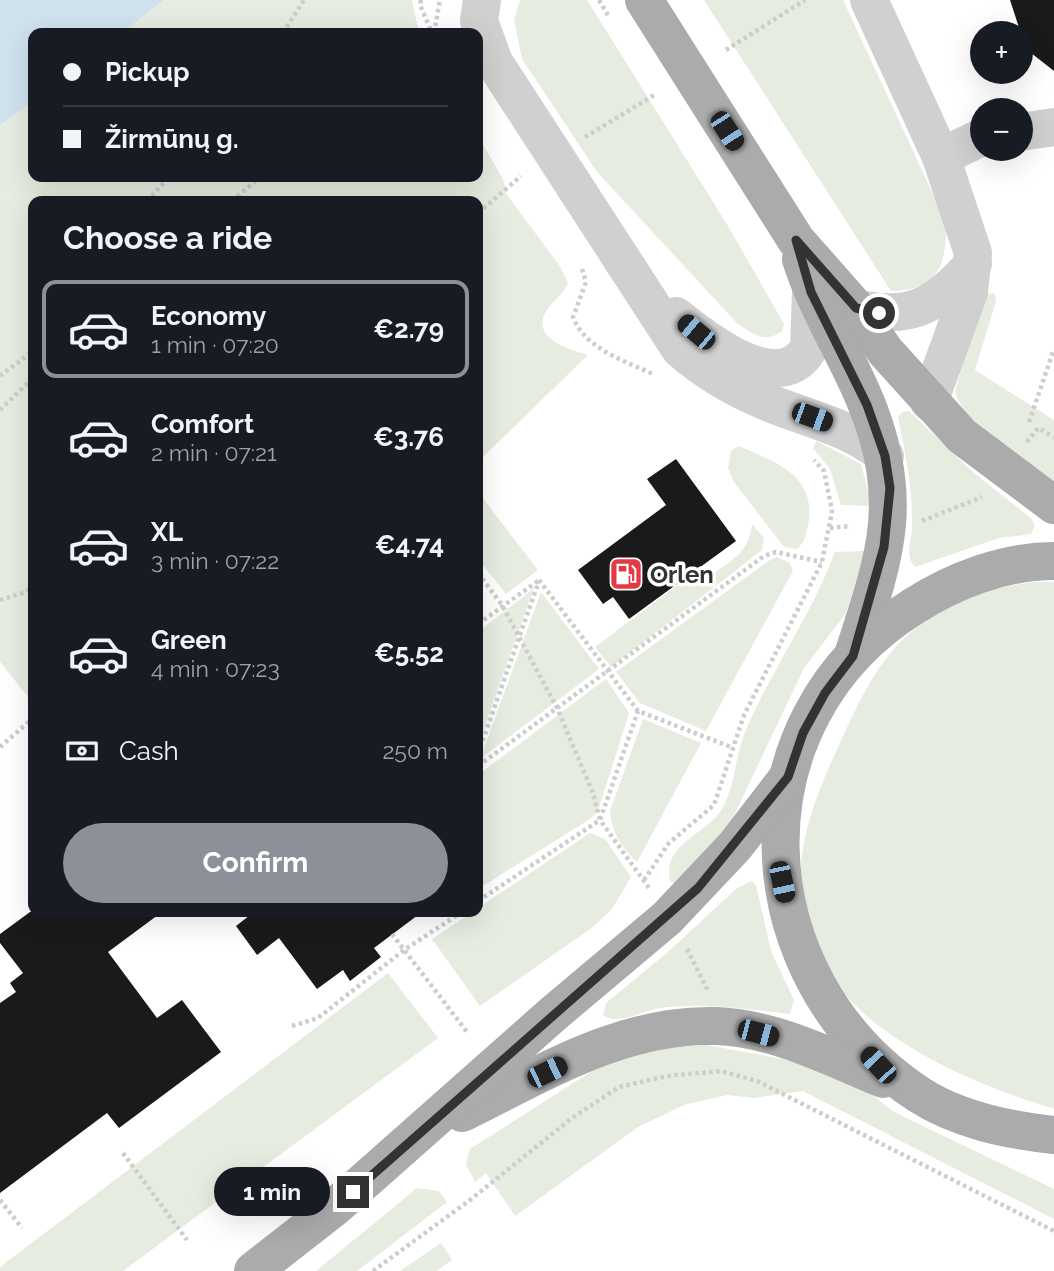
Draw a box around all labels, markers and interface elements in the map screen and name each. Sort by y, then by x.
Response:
map controls [970,21,1033,161]
button: + [970,21,1033,84]
text: Pickup [105,57,190,87]
button: − [970,98,1033,161]
car [707,108,748,154]
text: Žirmūnų g. [105,124,239,154]
text: Choose a ride [63,219,272,256]
route start [863,297,895,329]
icon: car [67,298,130,361]
text: Economy [151,301,266,331]
car [674,310,719,354]
text: €2.79 [373,314,444,344]
text: 1 min · 07:20 [151,331,279,358]
car [789,400,836,434]
icon: car [67,406,130,469]
text: Comfort [151,409,254,439]
text: €3.76 [373,422,444,452]
text: 2 min · 07:21 [151,439,277,466]
icon: car [67,514,130,577]
text: XL [151,517,183,547]
text: €4.74 [375,530,444,560]
text: 3 min · 07:22 [151,547,279,574]
fuel station icon: Orlen [607,555,645,593]
place label: Orlen [650,560,714,589]
icon: car [67,622,130,685]
text: Green [151,625,227,655]
text: €5.52 [374,638,444,668]
text: 4 min · 07:23 [151,655,280,682]
icon: cash [63,732,101,770]
text: Cash [119,736,179,766]
text: 250 m [382,737,448,764]
button: Confirm [63,823,448,903]
car [768,859,797,905]
car [735,1017,782,1049]
car [856,1042,901,1088]
car [524,1053,571,1091]
callout: 1 min [213,1168,328,1216]
route end [337,1176,369,1208]
text: 1 min [243,1178,301,1205]

